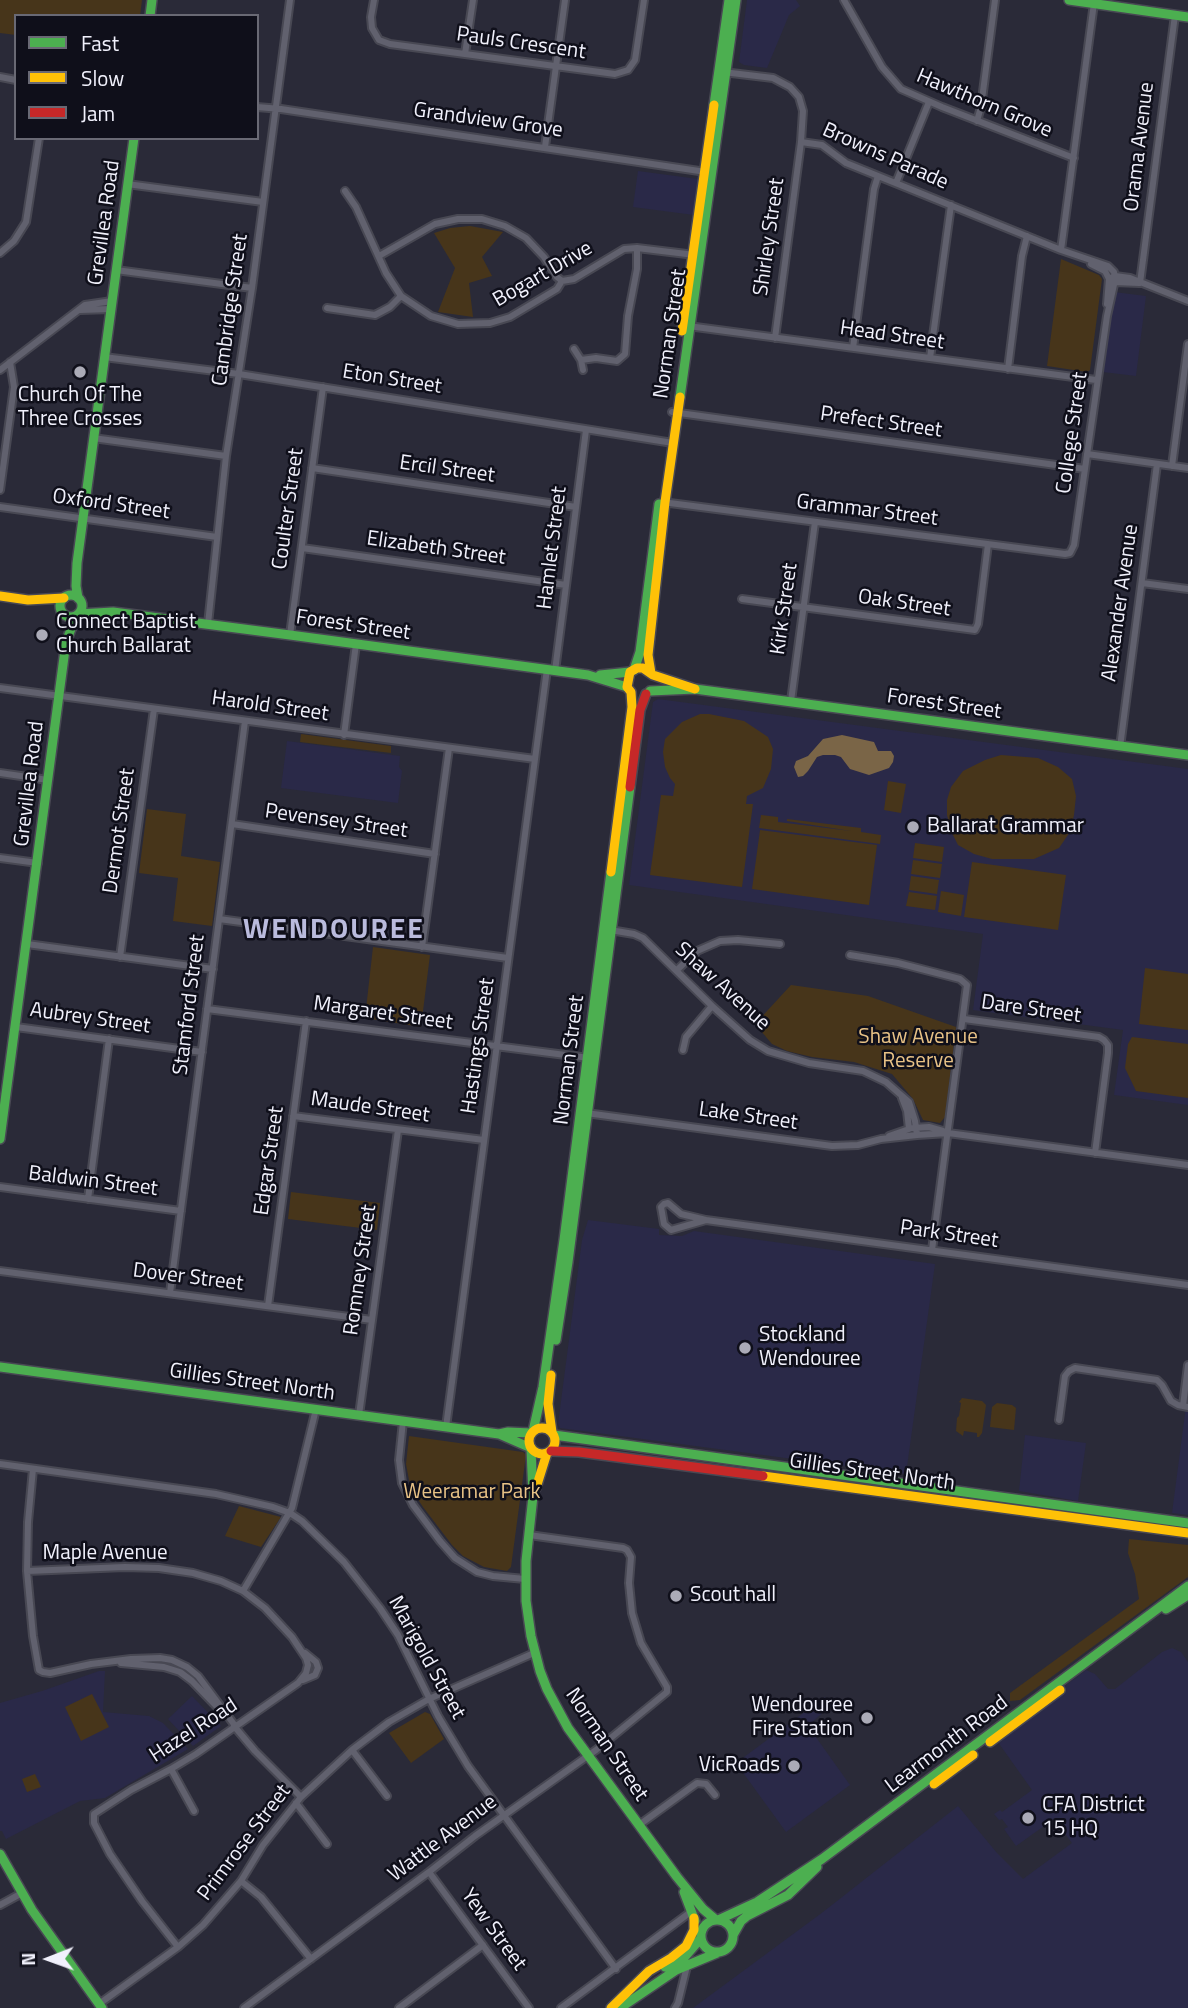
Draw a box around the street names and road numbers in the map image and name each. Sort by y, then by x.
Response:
street label: Pauls Crescent [455,22,587,66]
street label: Hawthorn Grove [912,64,1056,144]
street label: Orama Avenue [1120,81,1160,213]
street label: Grandview Grove [412,98,564,144]
street label: Browns Parade [818,118,952,196]
street label: Grevillea Road [84,159,126,287]
street label: Shirley Street [749,176,791,298]
street label: Cambridge Street [208,232,254,388]
street label: Bogart Drive [489,236,597,314]
street label: Norman Street [649,268,693,400]
street label: Head Street [838,316,946,356]
street label: Eton Street [341,360,443,400]
street label: College Street [1052,370,1094,496]
street label: Prefect Street [818,402,944,444]
street label: Coulter Street [268,447,310,571]
street label: Ercil Street [398,451,496,489]
street label: Oxford Street [51,484,171,526]
street label: Hamlet Street [533,485,573,611]
street label: Grammar Street [795,490,939,532]
street label: Alexander Avenue [1098,523,1144,683]
street label: Elizabeth Street [365,527,507,571]
street label: Kirk Street [766,561,804,657]
street label: Oak Street [856,585,952,623]
street label: Forest Street [294,605,412,647]
street label: Forest Street [885,684,1003,726]
street label: Harold Street [210,686,330,728]
street label: Grevillea Road [10,720,50,848]
street label: Dermot Street [99,767,141,895]
street label: Pevensey Street [263,800,409,844]
street label: Stamford Street [169,933,211,1077]
street label: Shaw Avenue [669,938,775,1036]
street label: Hastings Street [457,976,501,1116]
street label: Dare Street [979,991,1083,1029]
street label: Margaret Street [312,992,454,1036]
street label: Norman Street [550,994,590,1126]
street label: Aubrey Street [28,998,152,1040]
street label: Maude Street [309,1087,431,1129]
street label: Lake Street [697,1098,799,1136]
street label: Edgar Street [250,1105,290,1217]
street label: Baldwin Street [27,1162,159,1202]
street label: Romney Street [339,1203,383,1337]
street label: Park Street [898,1216,1000,1254]
street label: Dover Street [131,1259,245,1297]
street label: Gillies Street North [168,1359,336,1407]
street label: Gillies Street North [788,1449,956,1497]
street label: Maple Avenue [43,1541,167,1567]
street label: Marigold Street [382,1592,470,1724]
street label: Norman Street [559,1684,653,1806]
street label: Learmonth Road [881,1691,1013,1799]
street label: Hazel Road [145,1693,243,1769]
street label: Primrose Street [193,1780,297,1906]
street label: Wattle Avenue [384,1790,502,1888]
street label: Yew Street [455,1884,531,1976]

